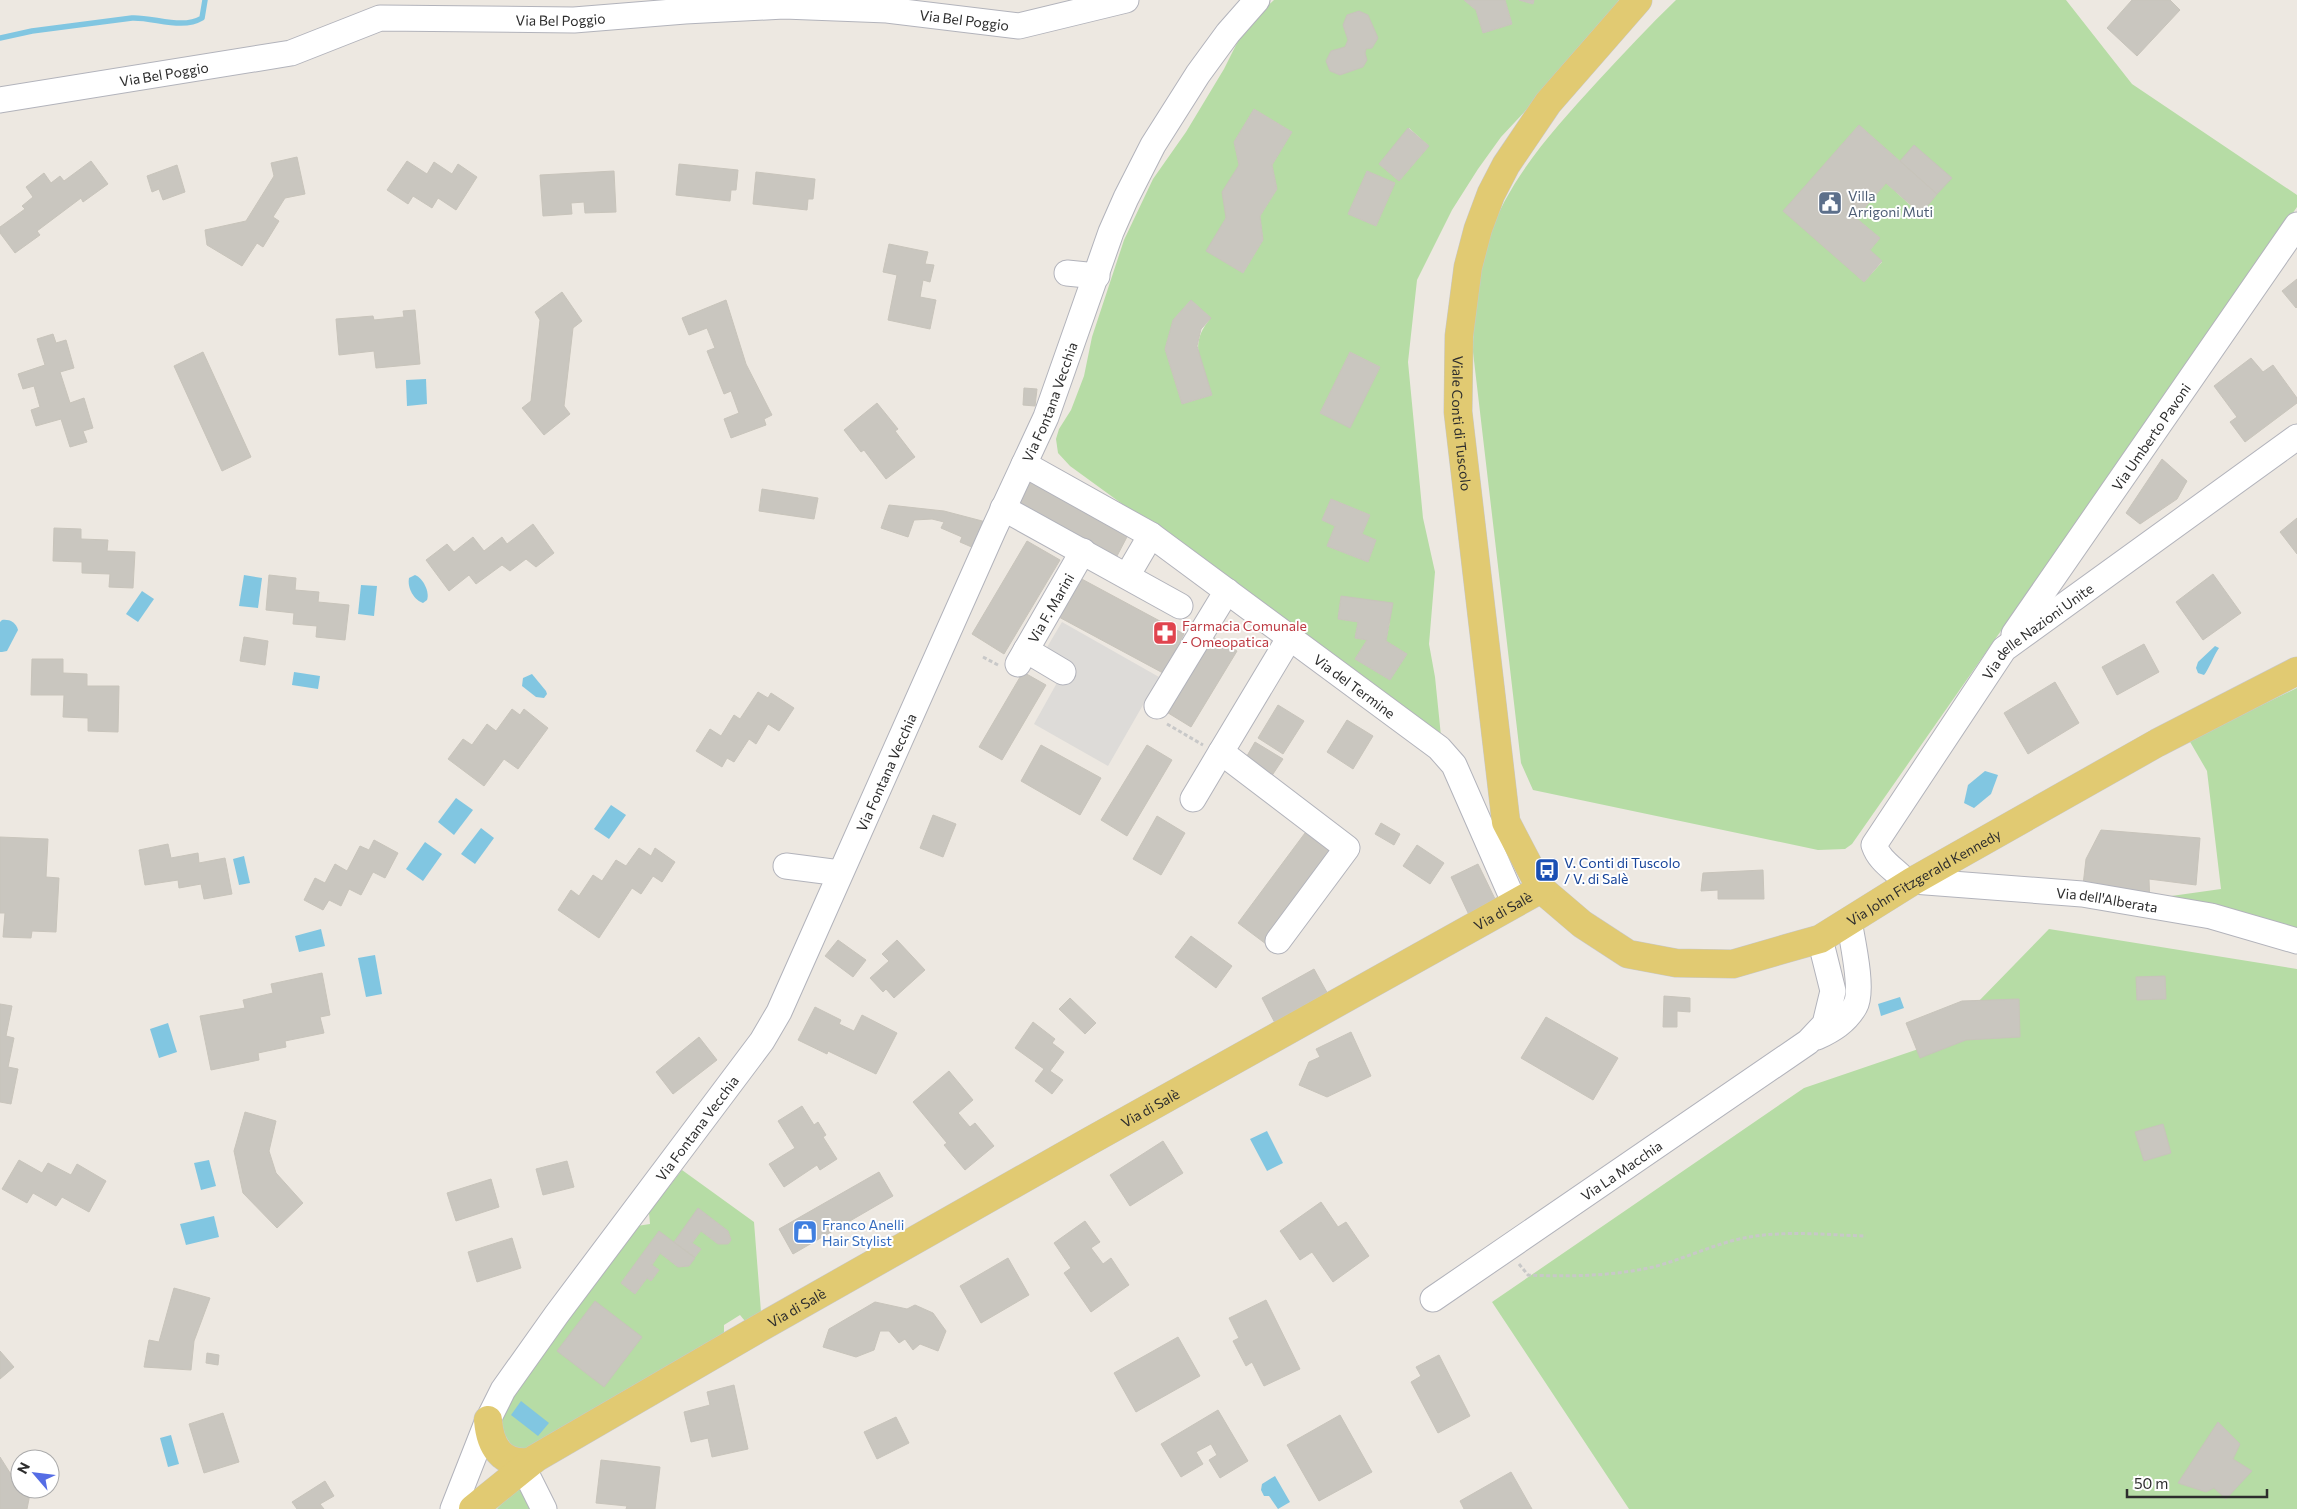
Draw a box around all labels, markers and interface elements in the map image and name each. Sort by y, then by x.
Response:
street label: Via Bel Poggio [919,6,1010,33]
street label: Via Bel Poggio [515,9,606,29]
street label: Via Bel Poggio [118,58,210,89]
place label: Villa Arrigoni Muti [1848,187,1933,220]
public building icon: Villa Arrigoni Muti [1817,190,1843,216]
street label: Via Fontana Vecchia [1018,340,1080,464]
street label: Viale Conti di Tuscolo [1449,355,1476,492]
street label: Via Umberto Pavoni [2108,380,2194,494]
street label: Via F. Marini [1024,570,1077,645]
street label: Via delle Nazioni Unite [1978,579,2096,682]
place label: Farmacia Comunale - Omeopatica [1182,617,1307,650]
pharmacy icon: Farmacia Comunale - Omeopatica [1152,620,1178,646]
street label: Via del Termine [1311,650,1399,721]
street label: Via Fontana Vecchia [852,710,919,834]
street label: Via John Fitzgerald Kennedy [1843,825,2004,929]
place label: V. Conti di Tuscolo / V. di Salè [1564,854,1680,887]
bus stop icon: V. Conti di Tuscolo / V. di Salè [1534,857,1560,883]
street label: Via dell'Alberata [2056,884,2159,915]
street label: Via di Salè [1470,887,1535,934]
street label: Via Fontana Vecchia [652,1072,742,1184]
street label: Via di Salè [1118,1084,1182,1130]
street label: Via La Macchia [1577,1136,1665,1204]
place label: Franco Anelli Hair Stylist [822,1216,904,1249]
shop icon: Franco Anelli Hair Stylist [792,1219,818,1245]
street label: Via di Salè [764,1284,829,1330]
north arrow [10,1449,60,1499]
text: N [13,1459,33,1476]
scale bar [2127,1466,2267,1498]
text: 50 m [2134,1474,2168,1492]

